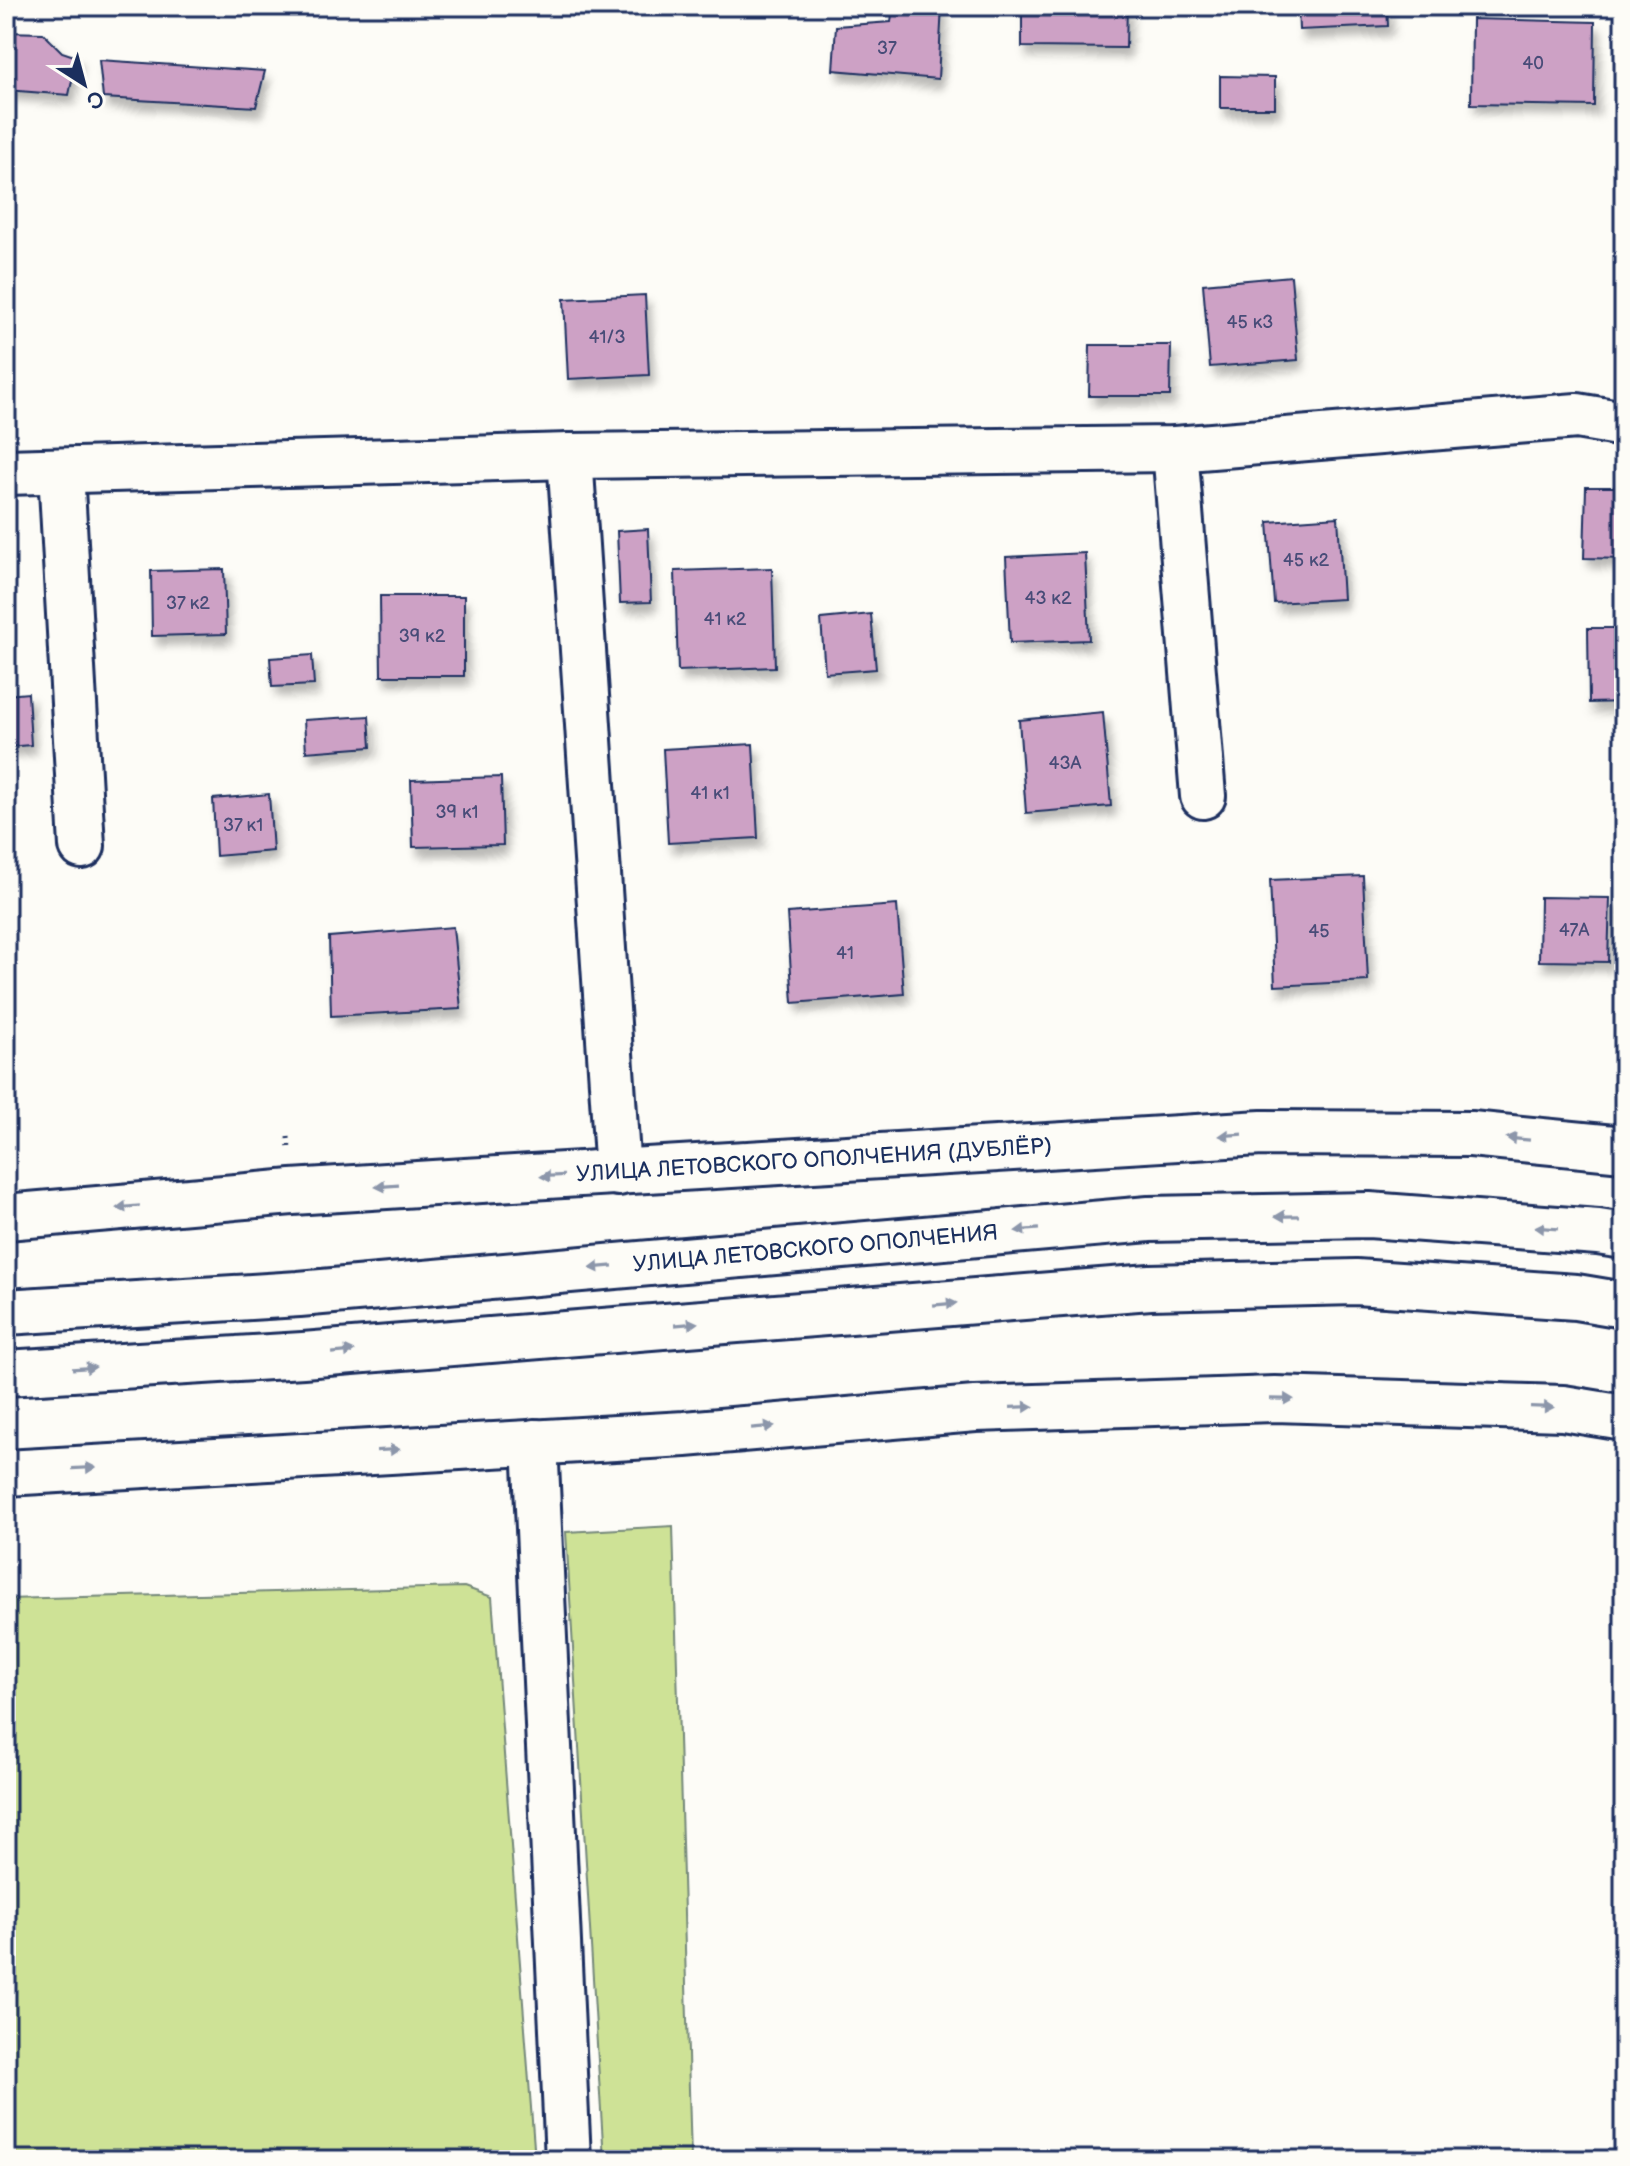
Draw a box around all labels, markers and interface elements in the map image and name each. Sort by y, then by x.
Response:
house number: 37 [877,38,897,59]
north arrow [44,44,124,124]
house number: 40 [1522,53,1544,74]
text: С [81,84,109,114]
house number: 45 к3 [1227,312,1273,333]
house number: 41/3 [588,327,626,348]
house number: 45 к2 [1283,550,1330,571]
house number: 43 к2 [1024,588,1072,609]
house number: 37 к2 [166,593,210,614]
house number: 41 к2 [703,609,747,630]
house number: 39 к2 [399,626,446,647]
house number: 43А [1049,753,1082,774]
house number: 41 к1 [690,783,730,804]
house number: 39 к1 [436,802,478,823]
house number: 37 к1 [223,815,263,836]
house number: 47А [1559,920,1589,941]
house number: 45 [1308,921,1330,942]
house number: 41 [836,943,854,964]
one-way arrow [1218,1128,1243,1141]
street label: УЛИЦА ЛЕТОВСКОГО ОПОЛЧЕНИЯ (ДУБЛЁР) [575,1132,1053,1188]
one-way arrow [1506,1132,1531,1145]
one-way arrow [539,1170,564,1183]
one-way arrow [374,1180,399,1193]
one-way arrow [115,1201,140,1214]
one-way arrow [1274,1210,1299,1223]
street label: УЛИЦА ЛЕТОВСКОГО ОПОЛЧЕНИЯ [632,1219,999,1278]
one-way arrow [1533,1222,1558,1235]
one-way arrow [1014,1223,1039,1236]
one-way arrow [588,1261,613,1274]
one-way arrow [933,1297,958,1310]
one-way arrow [674,1318,699,1331]
one-way arrow [331,1345,356,1358]
one-way arrow [72,1362,97,1375]
one-way arrow [1270,1393,1295,1405]
one-way arrow [1529,1400,1555,1413]
one-way arrow [1010,1401,1035,1414]
one-way arrow [751,1420,776,1433]
one-way arrow [376,1443,401,1456]
one-way arrow [72,1461,97,1474]

